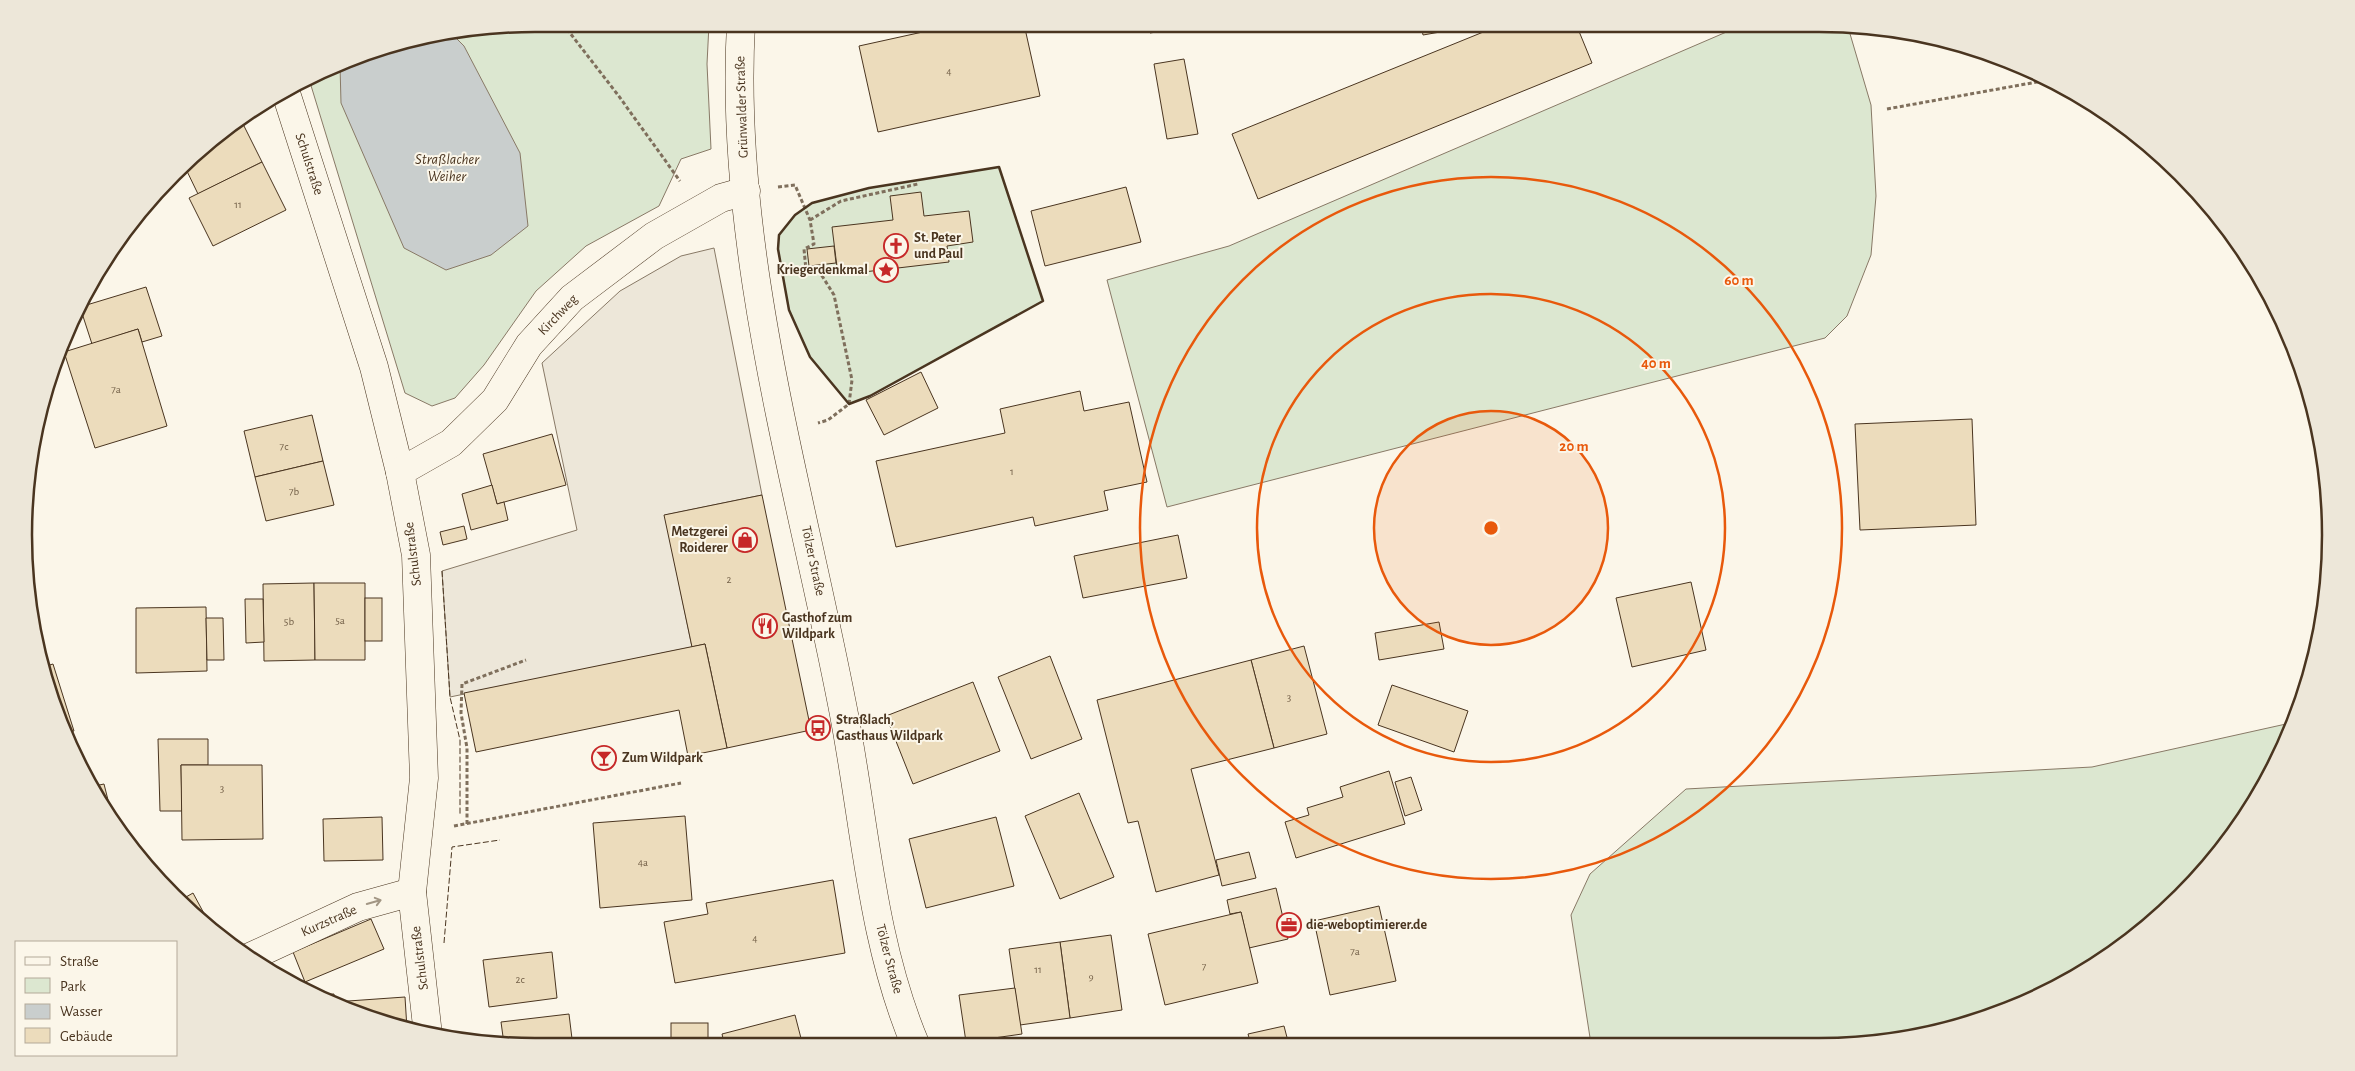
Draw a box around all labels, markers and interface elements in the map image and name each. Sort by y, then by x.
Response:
street label: Grünwalder Straße [733,56,751,158]
house number: 4 [946,66,952,77]
street label: Schulstraße [292,131,326,197]
water label: Straßlacher Weiher [415,152,480,184]
house number: 11 [234,199,242,210]
place label: St. Peter und Paul [914,231,963,261]
church icon: St. Peter und Paul [883,233,909,259]
place icon: Kriegerdenkmal [873,257,899,283]
place label: Kriegerdenkmal [776,263,868,277]
text: 60 m [1724,273,1754,288]
street label: Kirchweg [535,292,581,338]
text: 40 m [1641,356,1671,371]
house number: 7a [111,384,121,395]
text: 20 m [1559,439,1589,454]
house number: 7c [280,441,289,452]
house number: 1 [1010,466,1014,477]
house number: 7b [289,486,299,497]
centre of rings [1482,519,1500,537]
street label: Schulstraße [402,521,424,587]
place label: Metzgerei Roiderer [671,525,728,555]
street label: Tölzer Straße [799,525,827,597]
shop icon: Metzgerei Roiderer [732,527,758,553]
house number: 2 [726,574,732,585]
place label: Gasthof zum Wildpark [782,611,852,641]
restaurant icon: Gasthof zum Wildpark [752,613,778,639]
house number: 5a [335,615,345,626]
house number: 5b [284,616,294,627]
house number: 3 [1287,692,1292,703]
place label: Straßlach, Gasthaus Wildpark [836,713,943,743]
bus stop icon: Straßlach, Gasthaus Wildpark [805,715,831,741]
bar icon: Zum Wildpark [591,745,617,771]
place label: Zum Wildpark [622,751,703,765]
house number: 3 [220,783,225,794]
house number: 4a [638,857,648,868]
one-way arrow [366,897,382,907]
street label: Kurzstraße [299,903,359,939]
office icon: die-weboptimierer.de [1276,912,1302,938]
place label: die-weboptimierer.de [1306,918,1427,932]
street label: Tölzer Straße [873,923,905,995]
street label: Schulstraße [409,925,431,991]
house number: 4 [752,933,758,944]
legend [15,941,178,1056]
house number: 7a [1350,946,1360,957]
text: Straße [60,954,99,969]
house number: 7 [1202,961,1207,972]
house number: 11 [1034,964,1042,975]
house number: 9 [1088,971,1094,982]
house number: 2c [515,974,525,985]
text: Park [60,979,86,994]
text: Wasser [60,1004,103,1019]
text: Gebäude [60,1029,113,1044]

